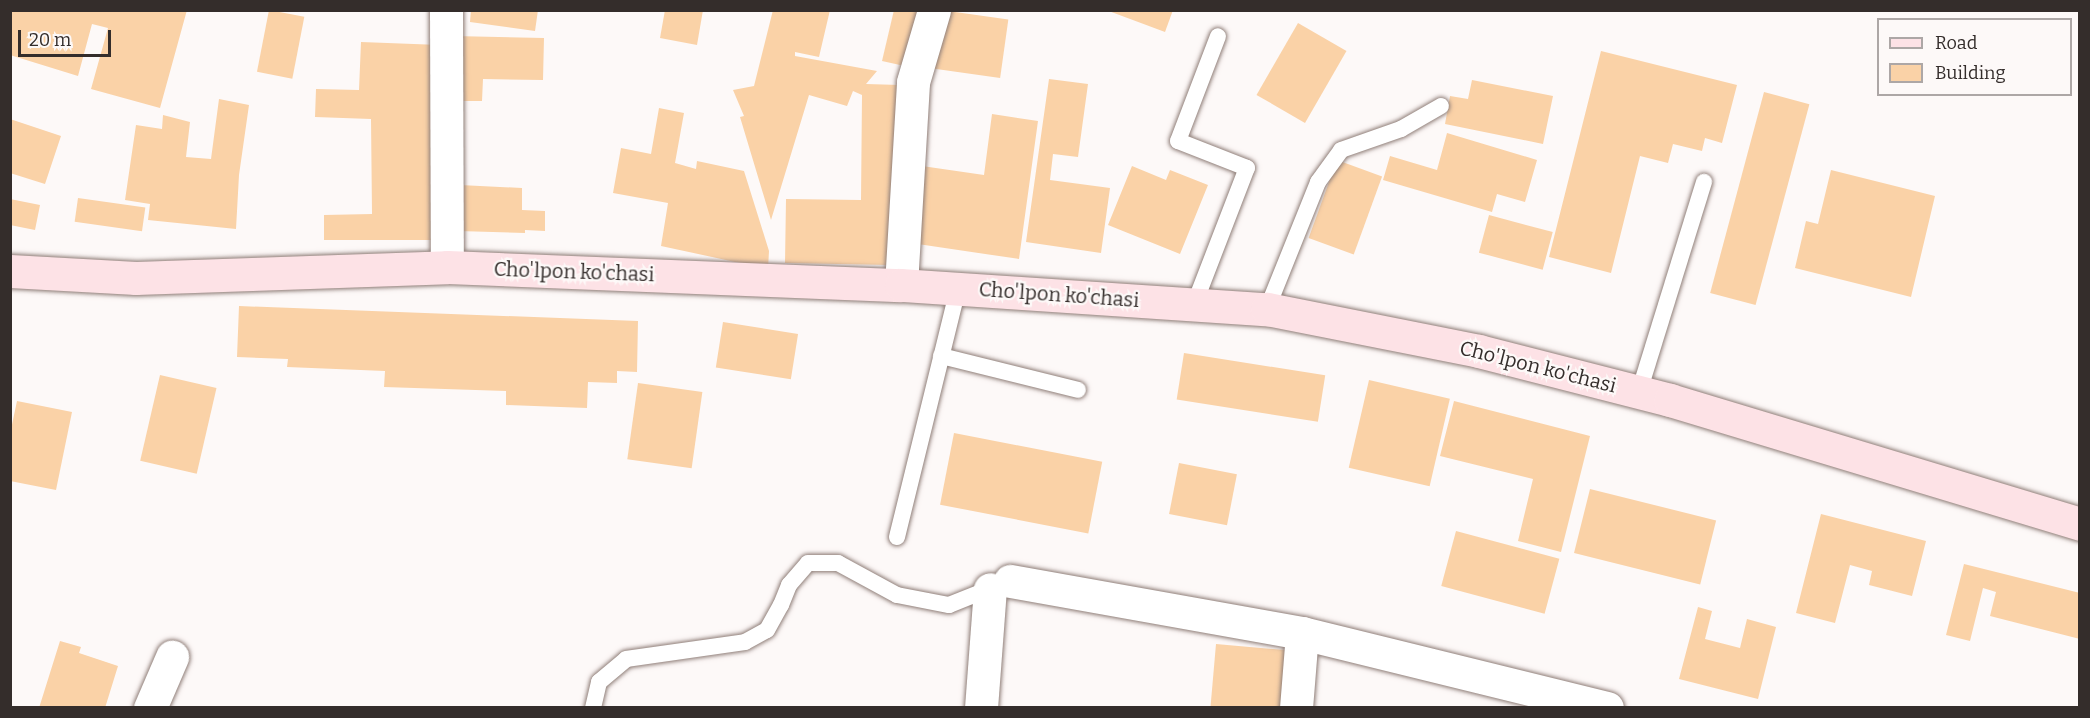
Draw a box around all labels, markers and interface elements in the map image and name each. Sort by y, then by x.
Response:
scale bar [21,18,114,56]
legend [1877,18,2072,96]
text: 20 m [29,29,71,51]
text: Road [1935,32,1977,54]
text: Building [1935,62,2006,84]
street label: Cho'lpon ko'chasi [493,257,655,287]
street label: Cho'lpon ko'chasi [978,277,1140,313]
street label: Cho'lpon ko'chasi [1457,336,1619,398]

